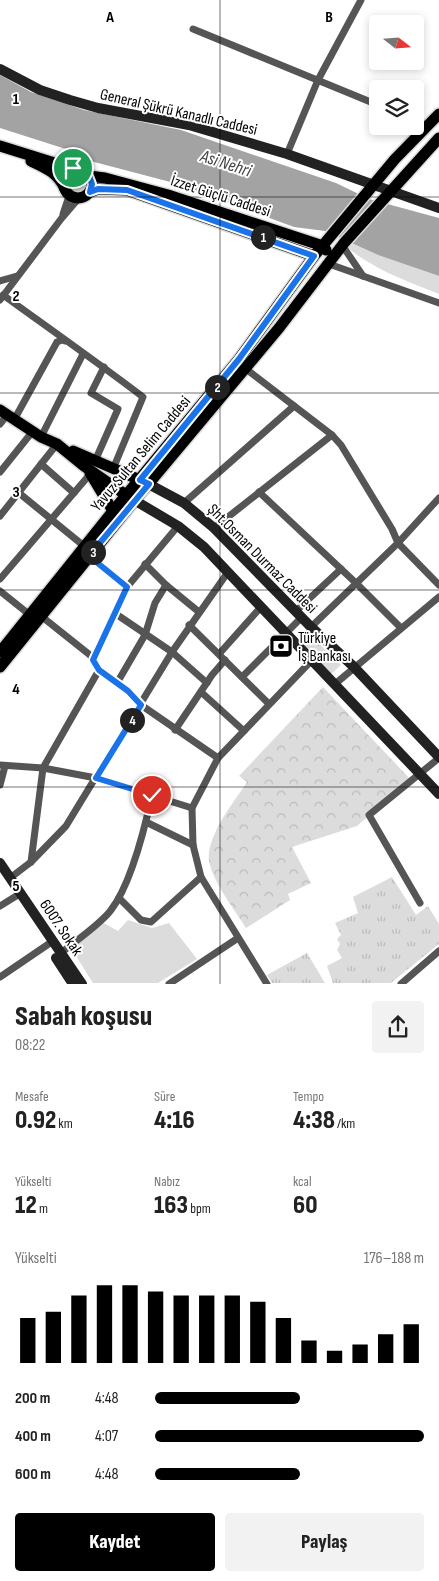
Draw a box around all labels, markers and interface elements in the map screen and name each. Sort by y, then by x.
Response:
text: A [105,8,114,27]
text: B [325,8,333,27]
north arrow [369,15,424,70]
map controls [369,15,424,135]
button: layers [369,80,424,135]
street label: General Şükrü Kanadlı Caddesi [98,85,259,140]
text: 1 [13,90,20,109]
water label: Asi Nehri [197,145,254,182]
pin [52,147,94,189]
icon: arrive [59,154,87,182]
street label: İzzet Güçlü Caddesi [168,171,273,222]
pin: 1 [250,224,276,250]
text: 1 [261,229,266,246]
text: 2 [12,287,20,306]
pin: 2 [204,374,230,400]
text: 2 [214,379,221,396]
street label: Yavuz Sultan Selim Caddesi [87,392,195,515]
text: 3 [12,483,20,502]
street label: Şht.Osman Durmaz Caddesi [203,500,321,618]
pin: 3 [80,540,106,564]
text: 3 [90,544,97,561]
place label: Türkiye İş Bankası [298,629,351,666]
bank icon: Türkiye İş Bankası [268,633,294,659]
text: 4 [12,680,20,699]
pin: 4 [120,708,144,732]
text: 4 [129,712,136,729]
pin [131,774,173,816]
icon: check [138,781,166,809]
text: 5 [12,877,20,896]
street label: 6007. Sokak [35,896,86,960]
text: Sabah koşusu [15,1000,152,1033]
button: share [372,1001,424,1053]
text: 08:22 [15,1036,45,1055]
text: Mesafe [15,1088,49,1105]
text: Süre [154,1088,175,1105]
text: Tempo [293,1088,324,1105]
text: 0.92 [15,1105,56,1136]
text: 4:16 [154,1105,195,1136]
text: 4:38 [293,1105,335,1136]
text: km [56,1115,73,1132]
text: /km [335,1115,355,1132]
text: Yükselti [15,1173,51,1190]
text: Nabız [154,1173,180,1190]
text: kcal [293,1173,312,1190]
text: 12 [15,1190,37,1221]
text: 163 [154,1190,188,1221]
text: 60 [293,1190,317,1221]
text: m [37,1200,48,1217]
text: bpm [188,1200,211,1217]
text: Yükselti [15,1249,57,1268]
text: 176–188 m [364,1249,424,1268]
text: 200 m [15,1389,50,1408]
text: 4:48 [95,1389,118,1408]
text: 400 m [15,1427,51,1446]
text: 4:07 [95,1427,118,1446]
text: 600 m [15,1465,51,1484]
text: 4:48 [95,1465,118,1484]
button: Kaydet [15,1513,215,1571]
button: Paylaş [225,1513,424,1571]

